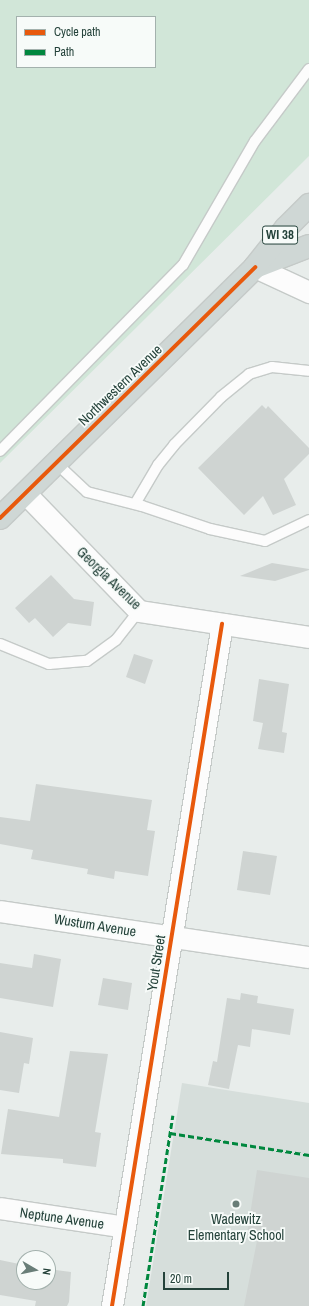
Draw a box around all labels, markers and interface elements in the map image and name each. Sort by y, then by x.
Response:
legend [16,16,156,68]
text: Cycle path [54,24,101,40]
text: Path [54,44,74,60]
road number: WI 38 [262,224,298,246]
street label: Northwestern Avenue [75,341,165,429]
street label: Georgia Avenue [73,543,145,613]
street label: Wustum Avenue [52,910,138,940]
street label: Yout Street [143,934,169,992]
marker: Wadewitz Elementary School [231,1199,241,1209]
street label: Neptune Avenue [19,1204,105,1232]
place label: Wadewitz Elementary School [188,1211,284,1244]
north arrow [16,1250,56,1290]
scale bar [165,1264,231,1290]
text: N [39,1267,54,1276]
text: 20 m [170,1271,192,1287]

